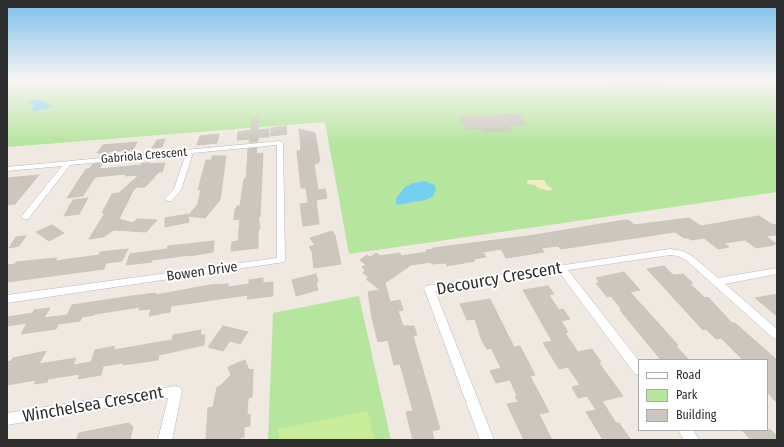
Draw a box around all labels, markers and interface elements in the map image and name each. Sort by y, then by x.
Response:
street label: Gabriola Crescent [100,145,188,167]
street label: Decourcy Crescent [435,258,563,300]
street label: Bowen Drive [165,259,239,285]
legend [638,359,768,431]
text: Road [676,368,701,382]
street label: Winchelsea Crescent [21,383,165,427]
text: Park [676,388,697,402]
text: Building [676,408,716,422]

